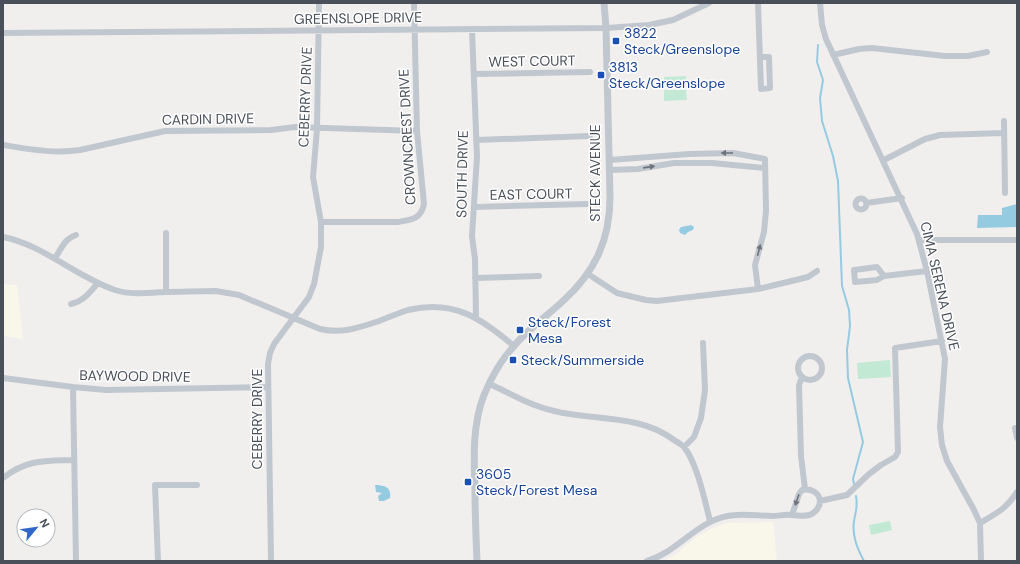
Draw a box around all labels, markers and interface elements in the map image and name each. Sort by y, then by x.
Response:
street label: GREENSLOPE DRIVE [294,8,422,28]
place label: 3822 Steck/Greenslope [624,24,740,58]
marker: 3822 Steck/Greenslope [611,36,621,46]
street label: CEBERRY DRIVE [294,46,316,148]
street label: WEST COURT [488,51,576,71]
place label: 3813 Steck/Greenslope [609,58,725,92]
street label: CROWNCREST DRIVE [394,68,420,206]
marker: 3813 Steck/Greenslope [596,70,606,80]
street label: CARDIN DRIVE [162,109,254,129]
street label: STECK AVENUE [586,124,604,222]
street label: SOUTH DRIVE [452,130,472,218]
one-way arrow [720,150,733,156]
one-way arrow [643,164,655,170]
street label: EAST COURT [489,184,573,204]
street label: CIMA SERENA DRIVE [916,220,964,352]
one-way arrow [756,244,762,256]
place label: Steck/Forest Mesa [528,313,611,347]
marker: Steck/Forest Mesa [515,325,525,335]
place label: Steck/Summerside [521,351,644,369]
marker: Steck/Summerside [508,355,518,365]
street label: BAYWOOD DRIVE [79,366,191,386]
street label: CEBERRY DRIVE [248,368,266,469]
place label: 3605 Steck/Forest Mesa [476,465,597,499]
marker: 3605 Steck/Forest Mesa [463,477,473,487]
one-way arrow [793,495,799,507]
north arrow [16,508,56,548]
text: N [37,516,53,530]

